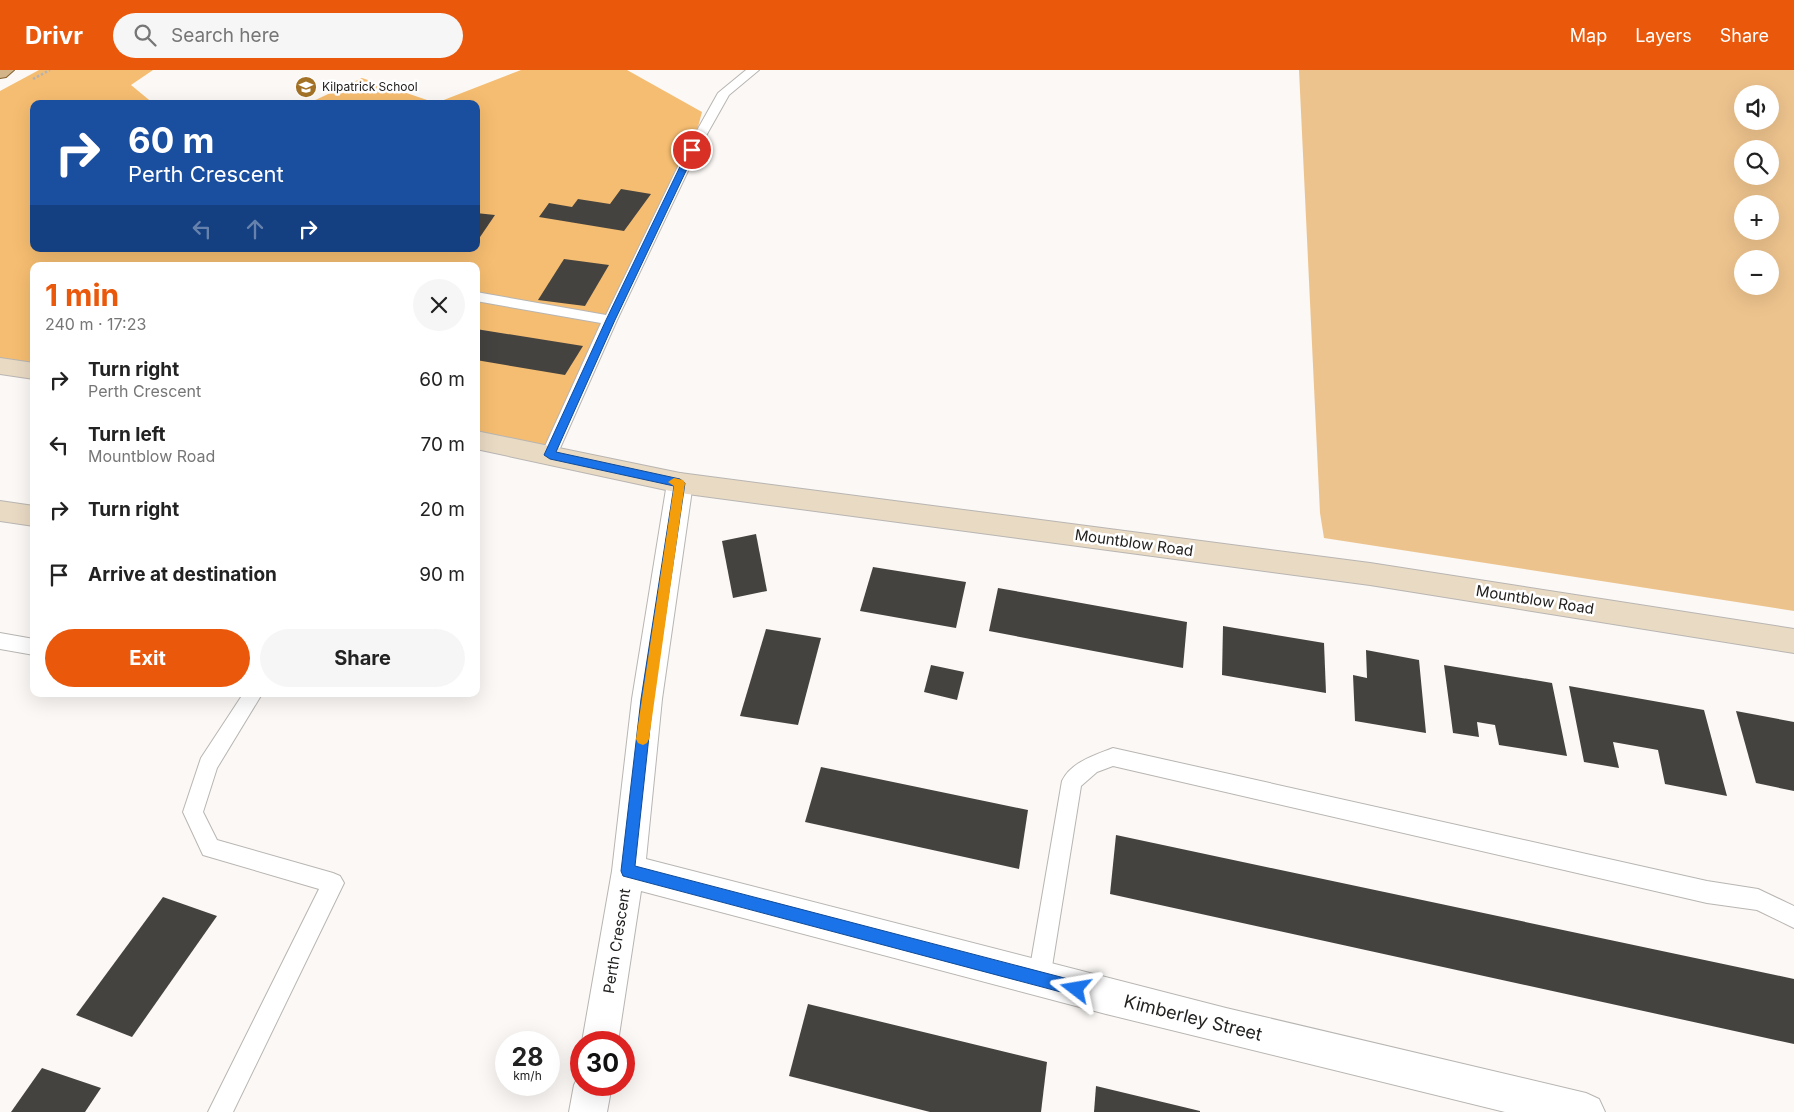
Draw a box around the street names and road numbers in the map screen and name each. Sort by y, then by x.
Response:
street label: Mountblow Road [1074,525,1195,560]
street label: Mountblow Road [1475,581,1596,618]
street label: Perth Crescent [599,887,634,995]
street label: Kimberley Street [1122,990,1264,1045]

